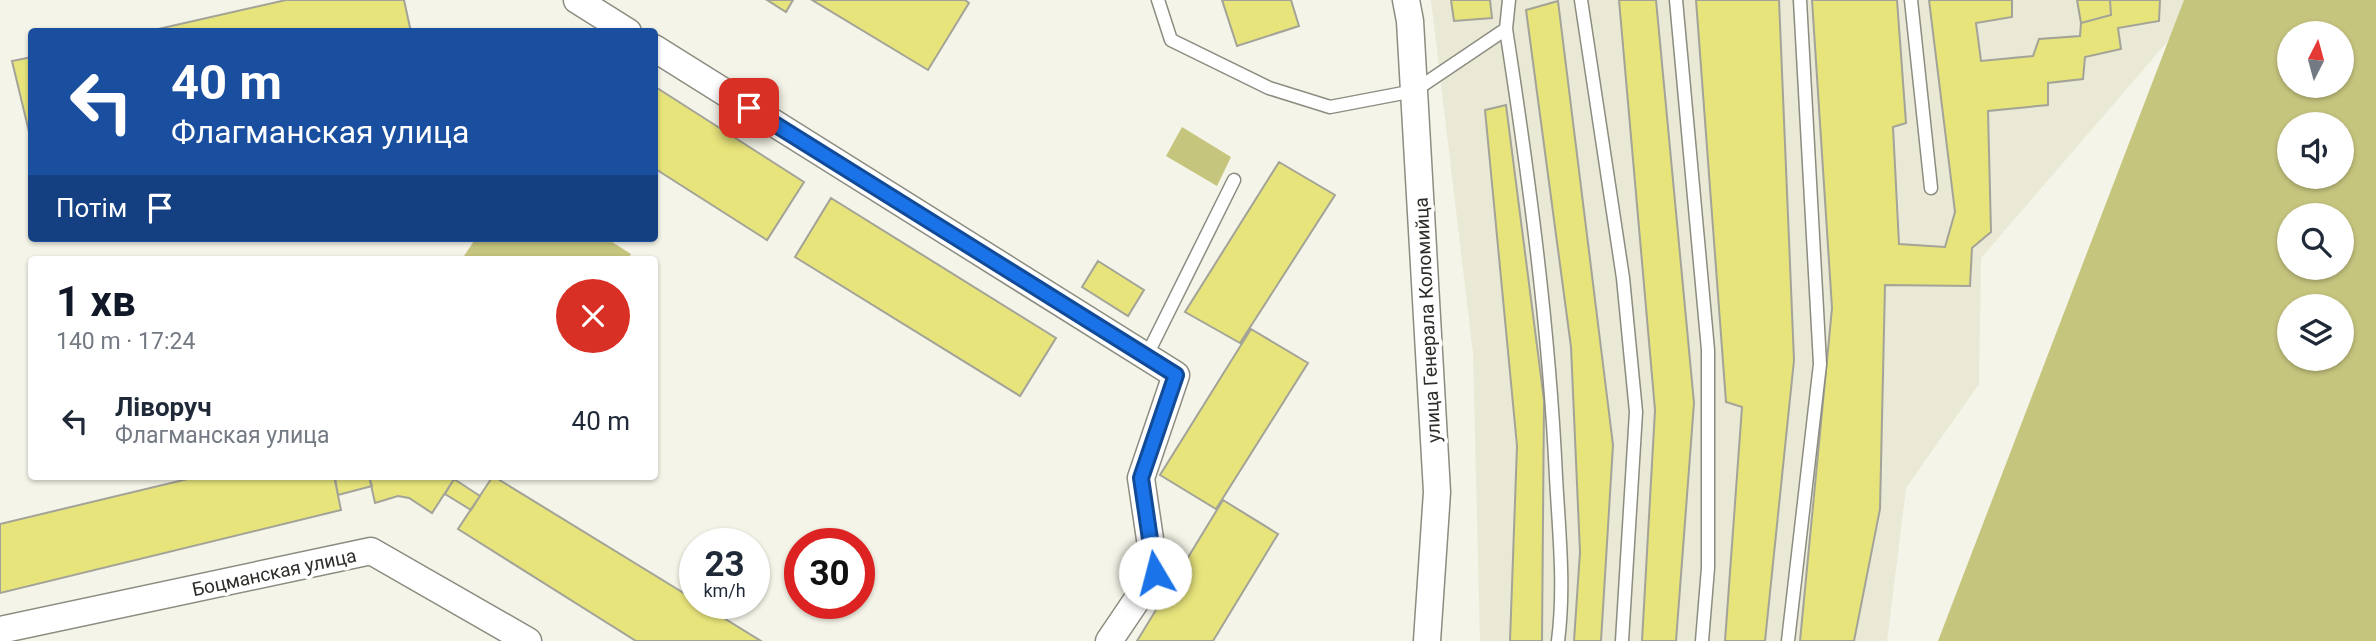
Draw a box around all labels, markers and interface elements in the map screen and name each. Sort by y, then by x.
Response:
north arrow [2277,21,2354,98]
map controls [2277,21,2354,371]
text: 40 m [171,54,282,111]
icon: left [56,56,147,147]
pin [719,78,779,138]
icon: arrive [730,89,768,127]
button: sound [2277,112,2354,189]
text: Флагманская улица [171,113,469,151]
icon: arrive [141,189,179,227]
text: Потім [56,193,127,223]
street label: улица Генерала Коломийца [1410,197,1445,443]
button: search [2277,203,2354,280]
text: 1 хв [56,277,136,326]
button: close [556,279,630,353]
button: layers [2277,294,2354,371]
text: 140 m · 17:24 [56,328,195,355]
text: Ліворуч [115,392,212,422]
icon: left [56,402,94,440]
text: 40 m [572,406,630,436]
text: Флагманская улица [115,422,330,449]
speed limit sign: 30 [784,528,875,619]
position arrow [1118,536,1192,610]
street label: Боцманская улица [190,544,358,601]
text: 23 [704,544,745,585]
text: km/h [703,580,746,601]

